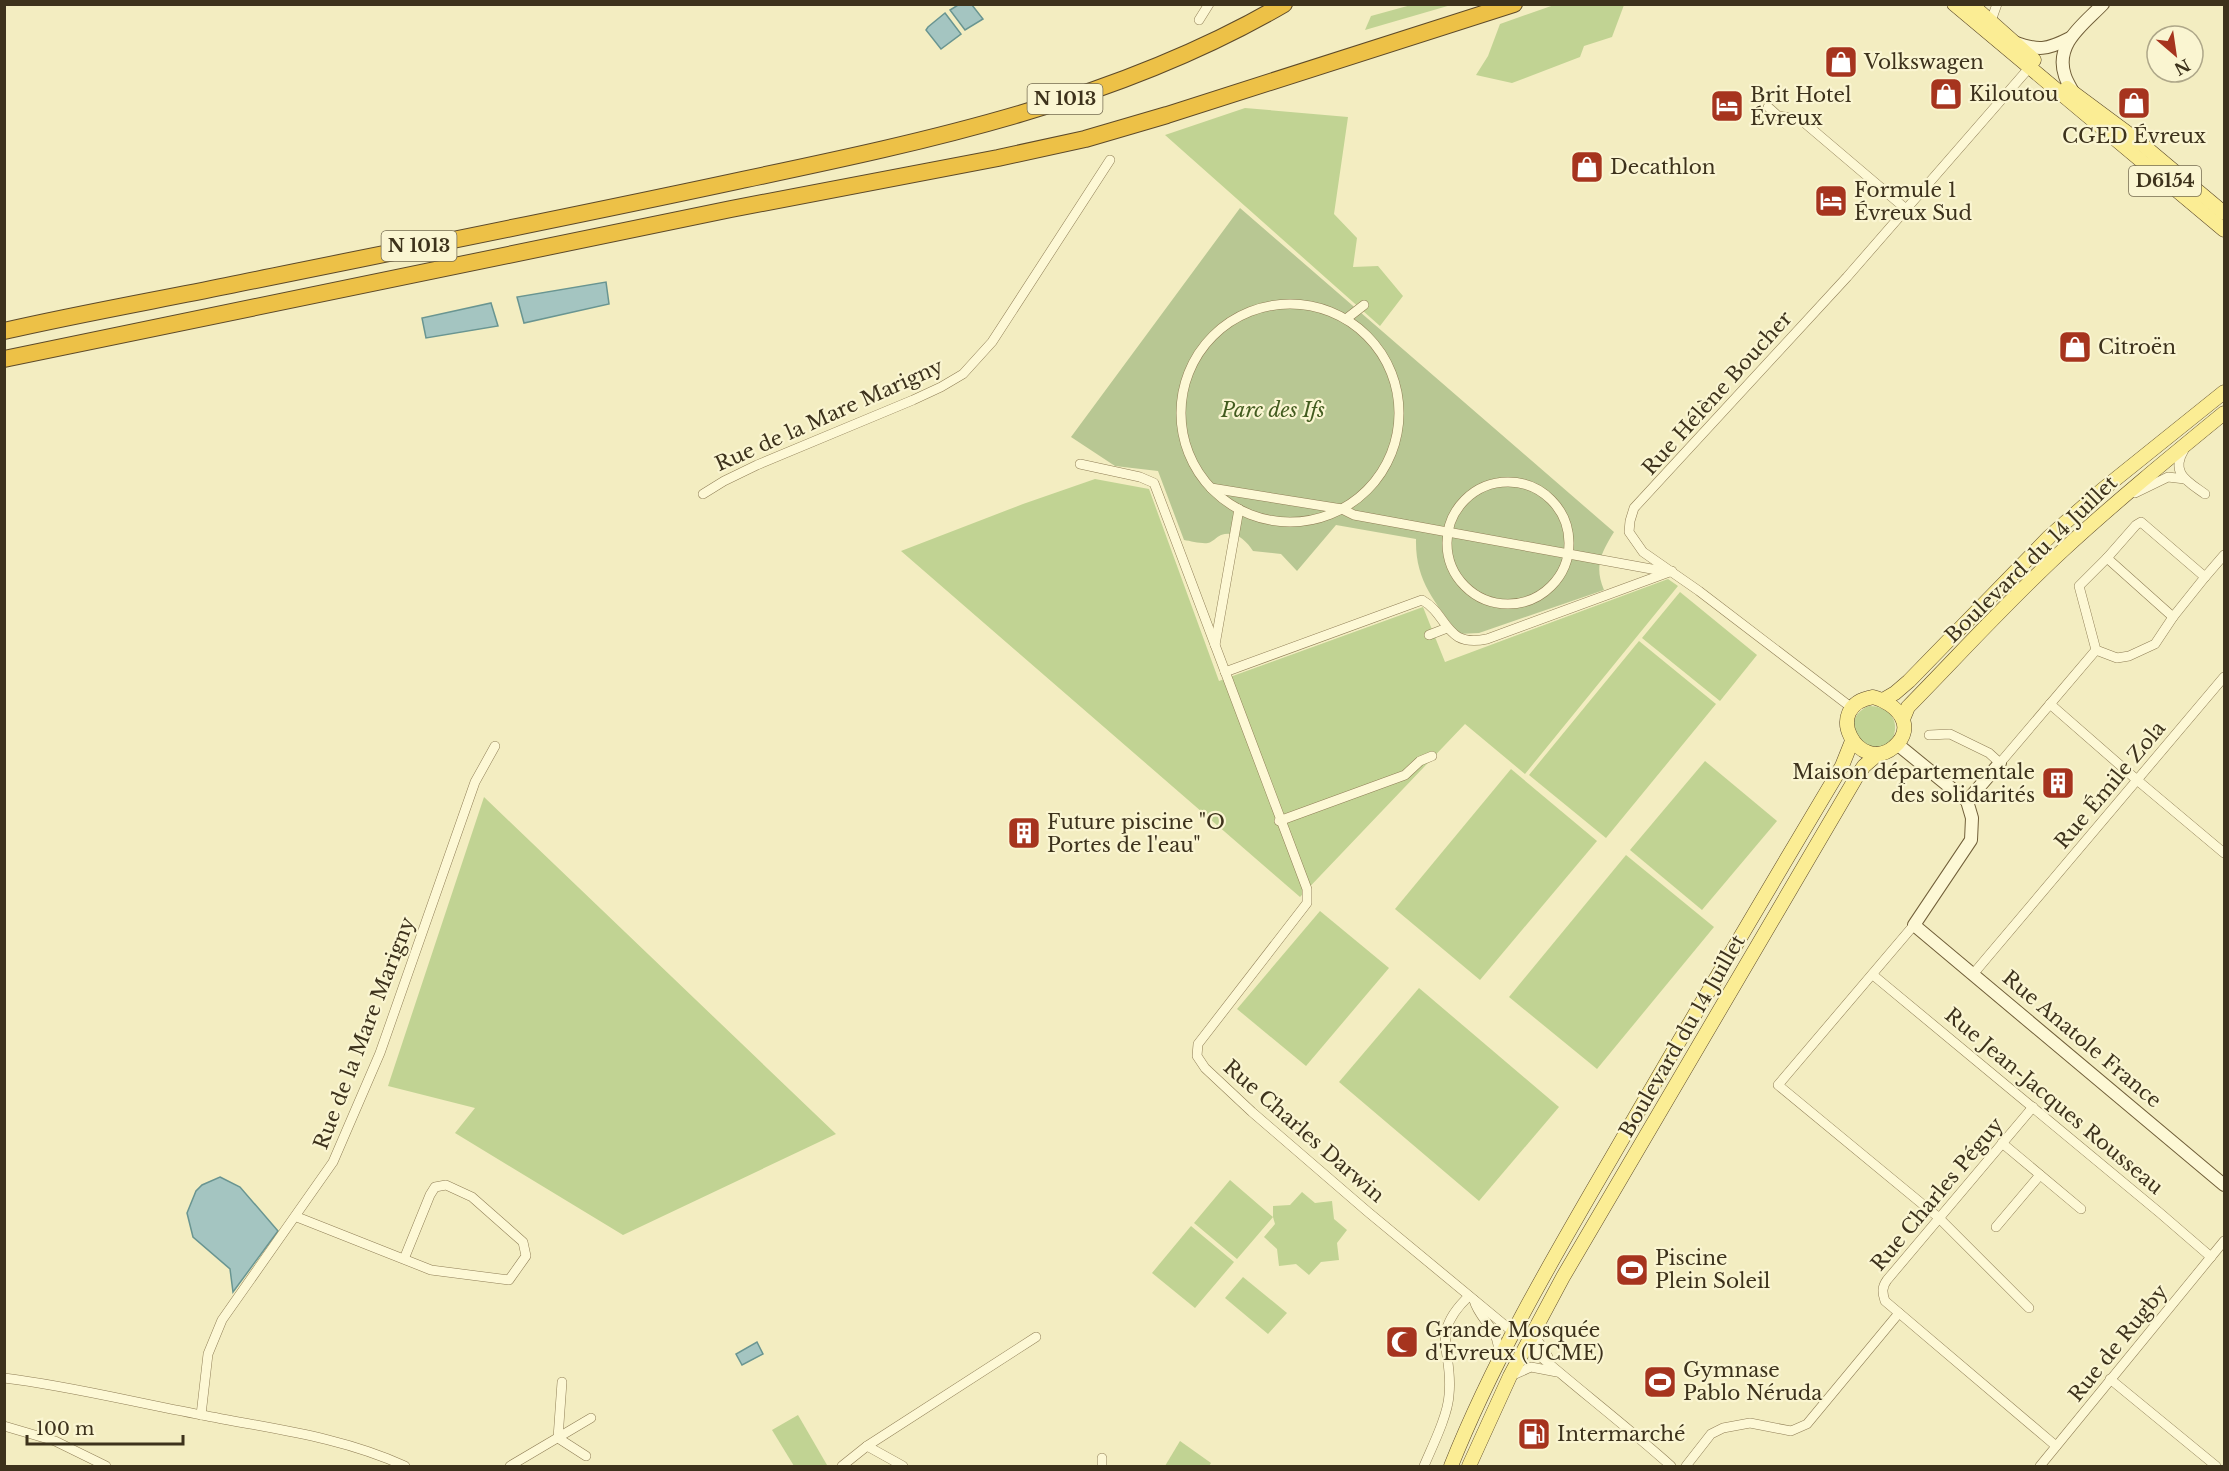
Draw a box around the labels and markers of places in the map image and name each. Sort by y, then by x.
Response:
shop icon: Volkswagen [1823,44,1859,80]
place label: Volkswagen [1863,50,1984,74]
shop icon: Kiloutou [1928,76,1964,112]
place label: Kiloutou [1969,82,2058,106]
place label: Brit Hotel Évreux [1750,83,1852,130]
shop icon: CGED Évreux [2116,85,2152,121]
hotel icon: Brit Hotel Évreux [1709,88,1745,124]
place label: CGED Évreux [2062,123,2206,148]
shop icon: Decathlon [1569,149,1605,185]
place label: Decathlon [1610,155,1716,179]
place label: Formule 1 Évreux Sud [1854,178,1972,225]
hotel icon: Formule 1 Évreux Sud [1813,183,1849,219]
shop icon: Citroën [2057,329,2093,365]
place label: Citroën [2098,335,2176,359]
place label: Maison départementale des solidarités [1792,760,2035,807]
building icon: Maison départementale des solidarités [2040,765,2076,801]
place label: Future piscine "O Portes de l'eau" [1047,810,1225,857]
building icon: Future piscine "O Portes de l'eau" [1006,815,1042,851]
place label: Piscine Plein Soleil [1655,1246,1770,1293]
sports icon: Piscine Plein Soleil [1614,1252,1650,1288]
place label: Grande Mosquée d'Evreux (UCME) [1425,1318,1604,1365]
mosque icon: Grande Mosquée d'Evreux (UCME) [1384,1324,1420,1360]
place label: Gymnase Pablo Néruda [1683,1358,1823,1405]
sports icon: Gymnase Pablo Néruda [1642,1364,1678,1400]
fuel station icon: Intermarché [1516,1416,1552,1452]
place label: Intermarché [1557,1422,1685,1446]

